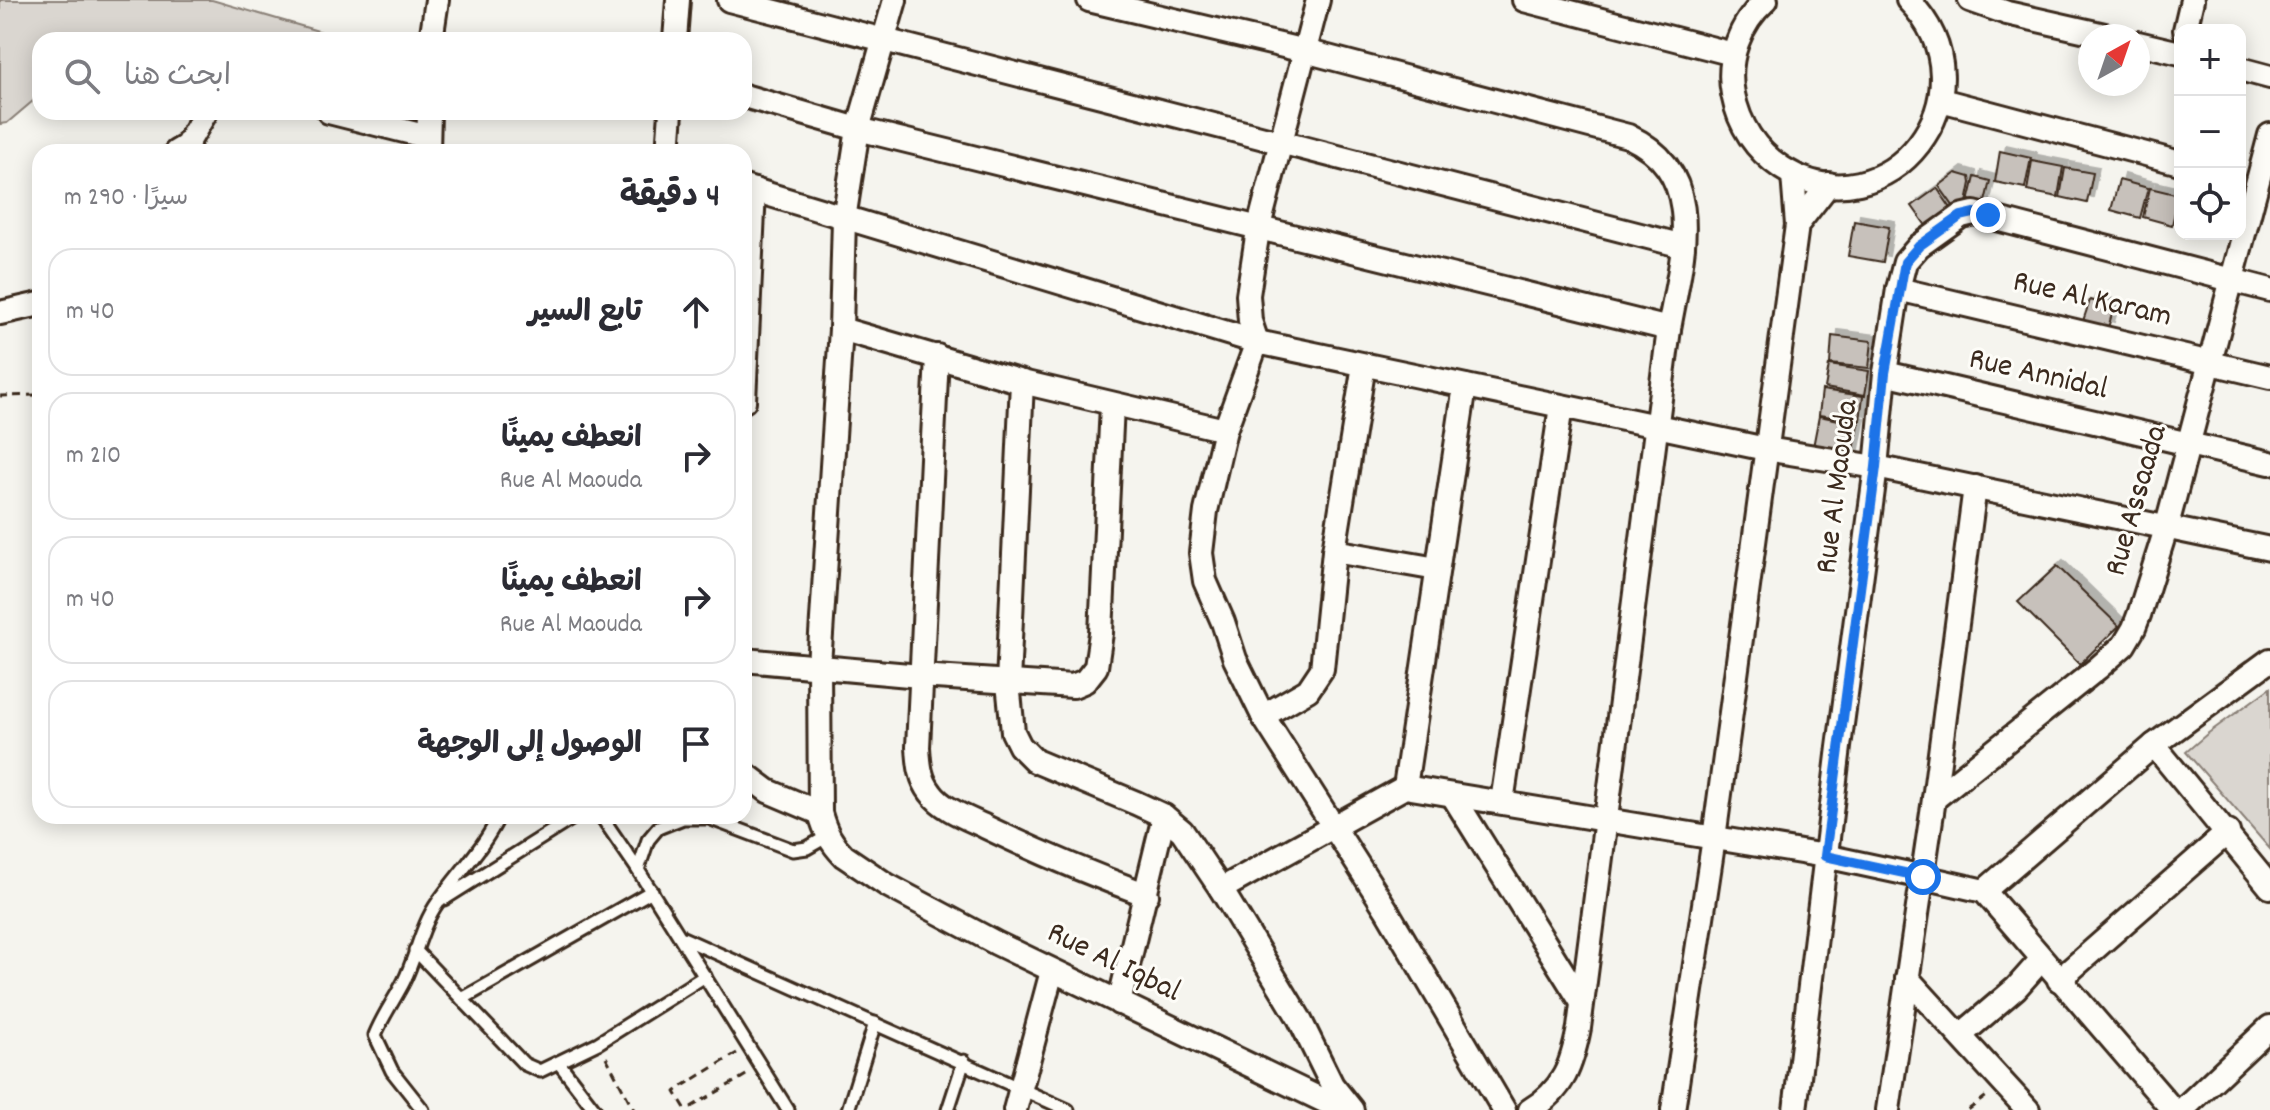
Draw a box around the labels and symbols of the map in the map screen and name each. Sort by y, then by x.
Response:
north arrow [2078,24,2150,96]
route end [1970,197,2006,233]
street label: Rue Al Karam [2008,260,2176,342]
street label: Rue Annidal [1964,338,2112,414]
street label: Rue Al Maouda [1806,396,1873,577]
street label: Rue Assaada [2094,419,2182,582]
route start [1905,859,1941,895]
street label: Rue Al Iqbal [1038,912,1188,1016]

